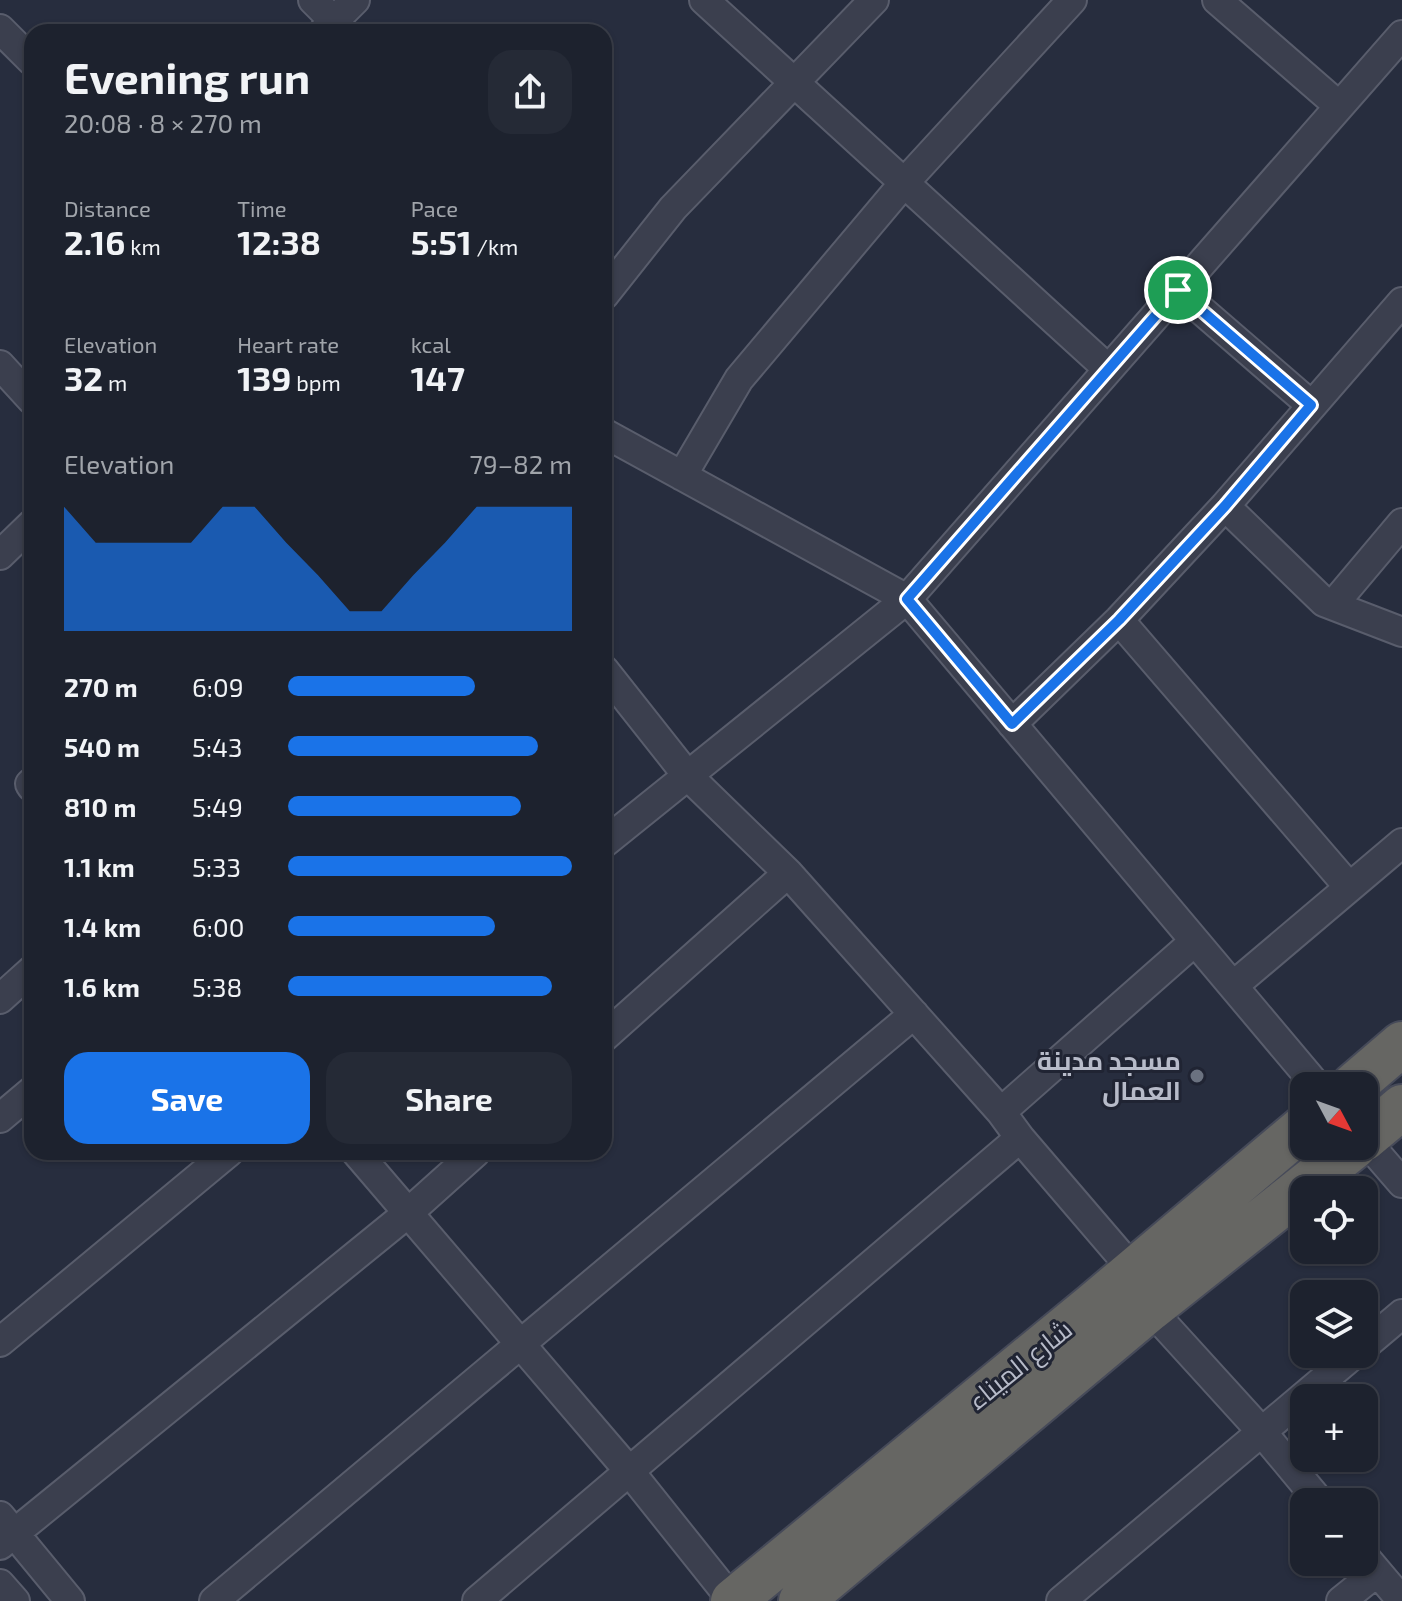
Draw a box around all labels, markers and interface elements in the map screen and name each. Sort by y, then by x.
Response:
text: Evening run [64,50,310,103]
button: share [488,50,572,134]
text: 20:08 · 8 × 270 m [64,107,262,138]
text: Distance [64,195,151,221]
text: Time [237,195,287,221]
text: Pace [411,195,458,221]
text: 2.16 [64,221,125,262]
text: 12:38 [237,221,321,262]
text: 5:51 [411,221,472,262]
text: km [125,233,161,259]
text: /km [472,233,518,259]
pin [1144,256,1212,324]
icon: arrive [1156,268,1200,312]
text: Elevation [64,331,157,357]
text: Heart rate [237,331,339,357]
text: kcal [411,331,451,357]
text: 32 [64,357,103,398]
text: 139 [237,357,291,398]
text: 147 [411,357,465,398]
text: m [103,369,127,395]
text: bpm [291,369,341,395]
text: Elevation [64,448,174,479]
text: 79–82 m [469,448,572,479]
text: 270 m [64,671,138,702]
text: 6:09 [192,671,244,702]
text: 540 m [64,731,140,762]
text: 5:43 [192,731,243,762]
text: 810 m [64,791,136,822]
text: 5:49 [192,791,243,822]
text: 1.1 km [64,851,135,882]
text: 5:33 [192,851,241,882]
text: 1.4 km [64,911,141,942]
text: 6:00 [192,911,244,942]
text: 1.6 km [64,971,140,1002]
text: 5:38 [192,971,242,1002]
place label: مسجد مدينة العمال [1037,1044,1181,1107]
button: Save [64,1052,310,1144]
button: Share [326,1052,572,1144]
marker: مسجد مدينة العمال [1188,1067,1206,1085]
north arrow [1290,1072,1378,1160]
map controls [1290,1072,1378,1576]
button: locate [1290,1176,1378,1264]
button: layers [1290,1280,1378,1368]
street label: شارع الميناء [961,1312,1079,1418]
button: + [1290,1384,1378,1472]
button: − [1290,1488,1378,1576]

